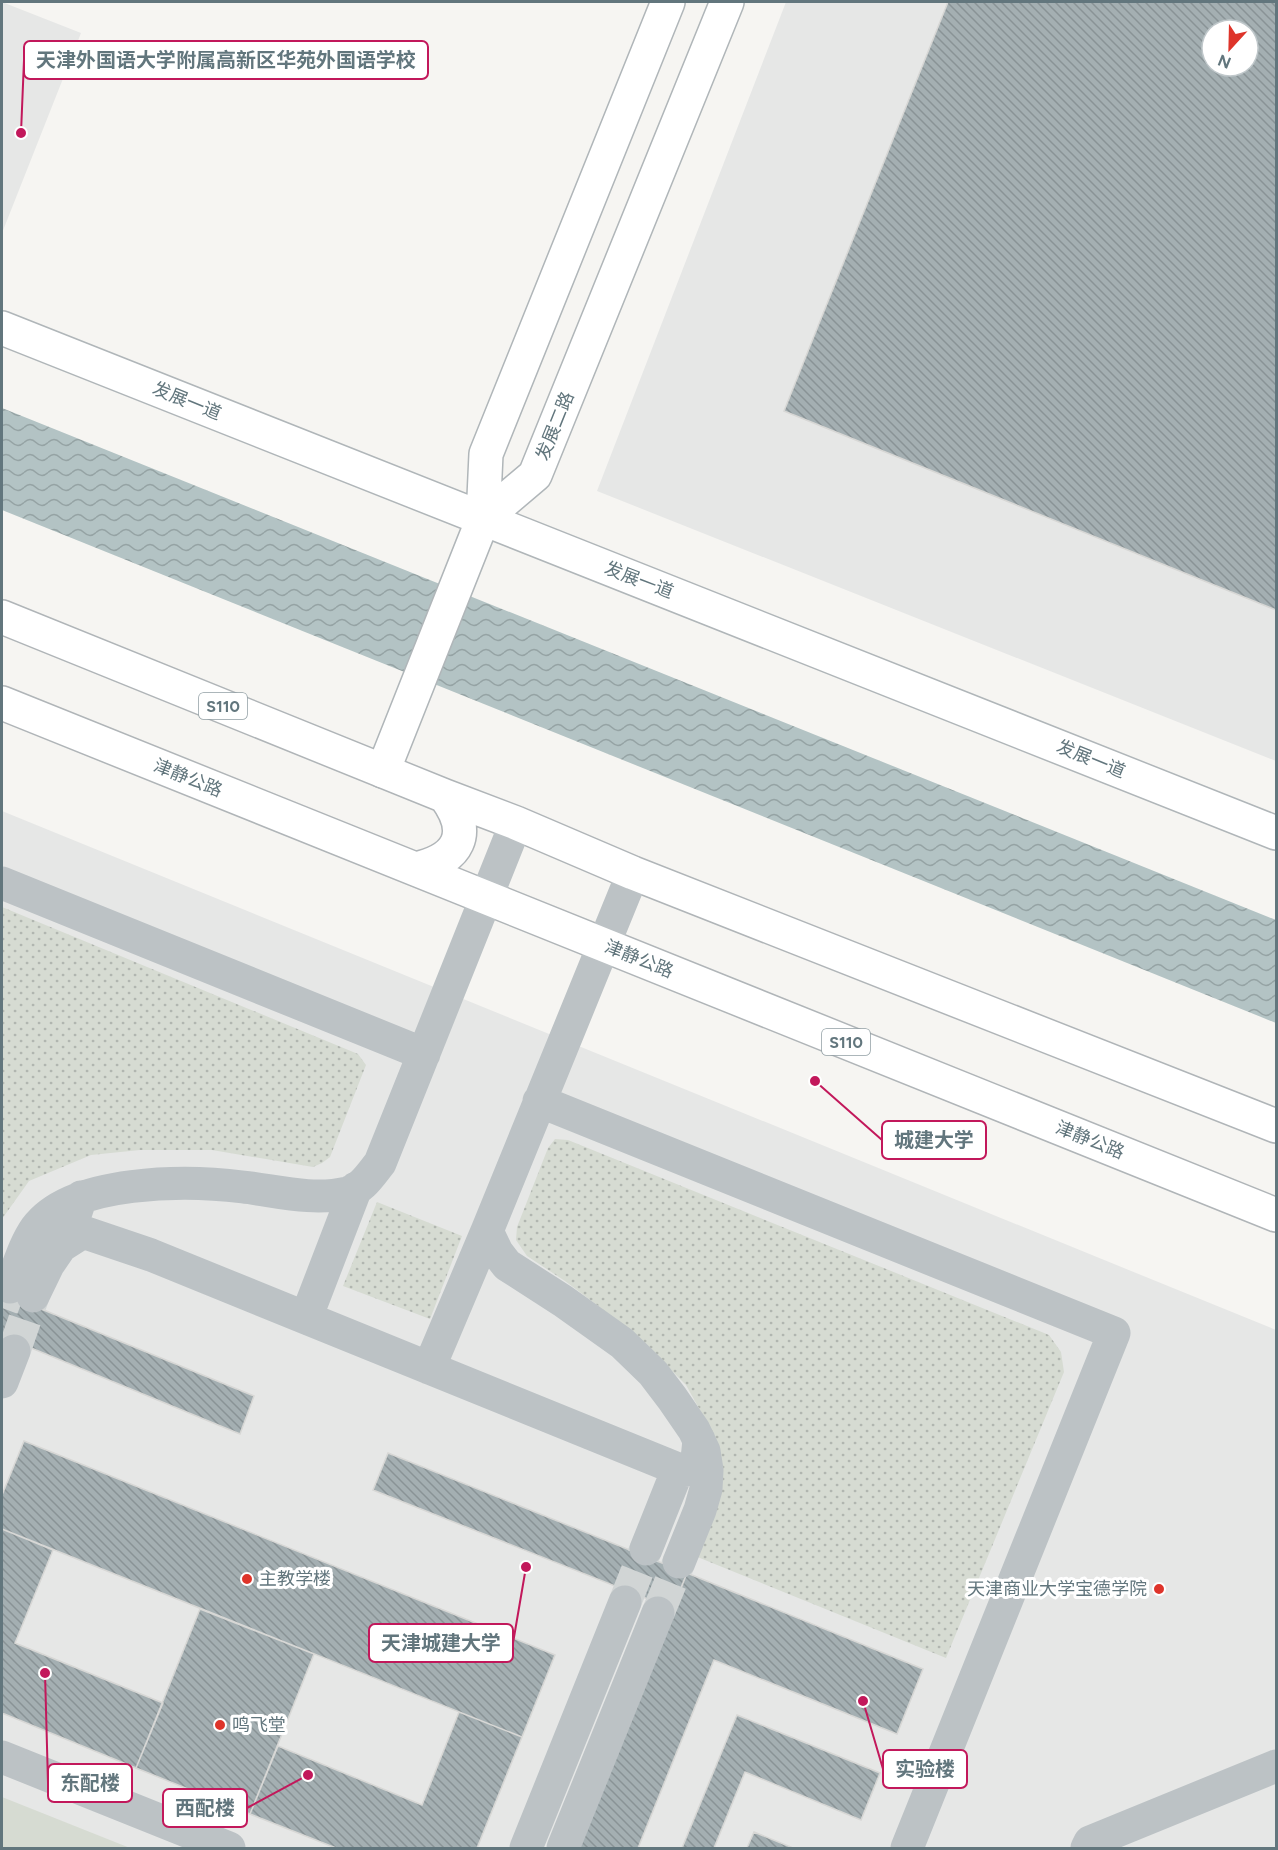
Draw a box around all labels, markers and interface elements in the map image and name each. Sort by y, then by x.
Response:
north arrow [1200,18,1260,78]
callout: 天津外国语大学附属高新区华苑外国语学校 [24,41,428,79]
text: 天津外国语大学附属高新区华苑外国语学校 [36,48,416,72]
text: N [1215,50,1234,73]
street label: 发展一道 [150,377,224,425]
street label: 发展二路 [531,389,579,463]
street label: 发展一道 [601,557,677,603]
road number: S110 [199,693,247,719]
street label: 发展一道 [1054,735,1128,783]
street label: 津静公路 [151,754,225,802]
street label: 津静公路 [602,935,676,983]
road number: S110 [822,1029,870,1055]
street label: 津静公路 [1053,1116,1127,1164]
callout: 城建大学 [882,1121,986,1159]
text: 城建大学 [894,1128,974,1152]
place label: 主教学楼 [259,1568,331,1590]
marker: 主教学楼 [240,1572,254,1586]
place label: 天津商业大学宝德学院 [967,1578,1147,1600]
marker: 天津商业大学宝德学院 [1152,1582,1166,1596]
callout: 天津城建大学 [369,1624,513,1662]
text: 天津城建大学 [381,1631,501,1655]
place label: 鸣飞堂 [232,1714,286,1736]
marker: 鸣飞堂 [213,1718,227,1732]
callout: 实验楼 [883,1750,967,1788]
text: 实验楼 [895,1757,955,1781]
callout: 东配楼 [48,1764,132,1802]
text: 东配楼 [60,1771,120,1795]
callout: 西配楼 [163,1789,247,1827]
text: 西配楼 [175,1796,235,1820]

